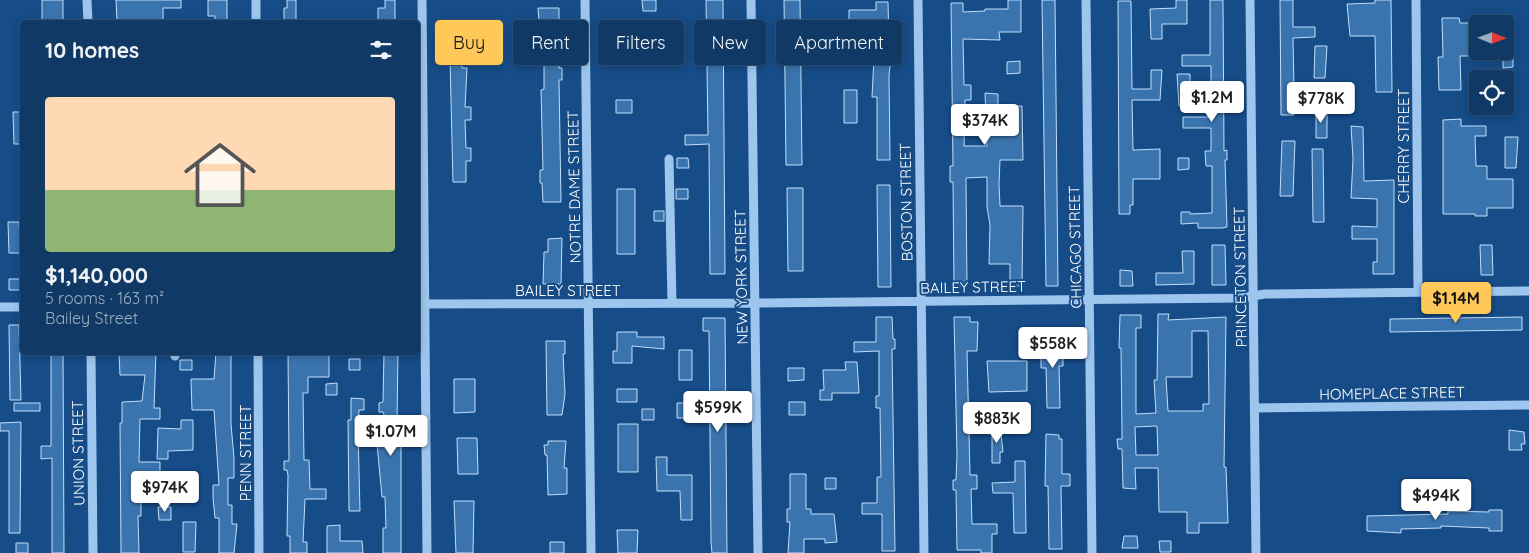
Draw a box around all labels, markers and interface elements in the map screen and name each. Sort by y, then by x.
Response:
north arrow [1469,15,1514,60]
map controls [1469,15,1514,115]
chip: Buy [435,20,503,65]
chip: Rent [513,20,588,65]
chip: Filters [598,20,684,65]
chip: New [694,20,766,65]
chip: Apartment [776,20,902,65]
icon: filters [367,36,395,64]
text: 10 homes [45,37,139,63]
button: locate [1469,70,1514,115]
pin: $1.2M [1177,80,1247,123]
pin: $778K [1286,82,1356,124]
text: $1.2M [1191,87,1233,107]
text: $778K [1298,88,1344,108]
street label: CHERRY STREET [1394,88,1413,204]
pin: $374K [950,104,1020,146]
street label: NOTRE DAME STREET [563,110,585,264]
text: $374K [962,110,1008,130]
icon: home [175,130,265,220]
street label: BOSTON STREET [895,143,917,261]
street label: CHICAGO STREET [1064,185,1086,309]
street label: PRINCETON STREET [1229,206,1251,348]
street label: NEW YORK STREET [730,209,752,345]
text: $1,140,000 [45,262,148,288]
street label: BAILEY STREET [920,277,1026,297]
street label: BAILEY STREET [515,281,621,300]
pin: $1.14M [1415,282,1497,324]
text: 5 rooms · 163 m² [45,288,164,308]
text: $1.14M [1432,288,1480,308]
text: Bailey Street [45,308,138,328]
pin: $558K [1018,326,1088,369]
text: $558K [1029,333,1077,353]
street label: HOMEPLACE STREET [1319,382,1465,404]
pin: $599K [683,390,753,433]
text: $599K [694,397,742,417]
street label: UNION STREET [68,400,88,506]
pin: $883K [962,402,1032,444]
street label: PENN STREET [236,404,255,502]
text: $883K [974,408,1020,428]
pin: $1.07M [350,414,432,457]
text: $1.07M [366,421,416,441]
pin: $974K [130,470,200,513]
text: $974K [142,477,188,497]
pin: $494K [1401,478,1471,521]
text: $494K [1412,485,1460,505]

